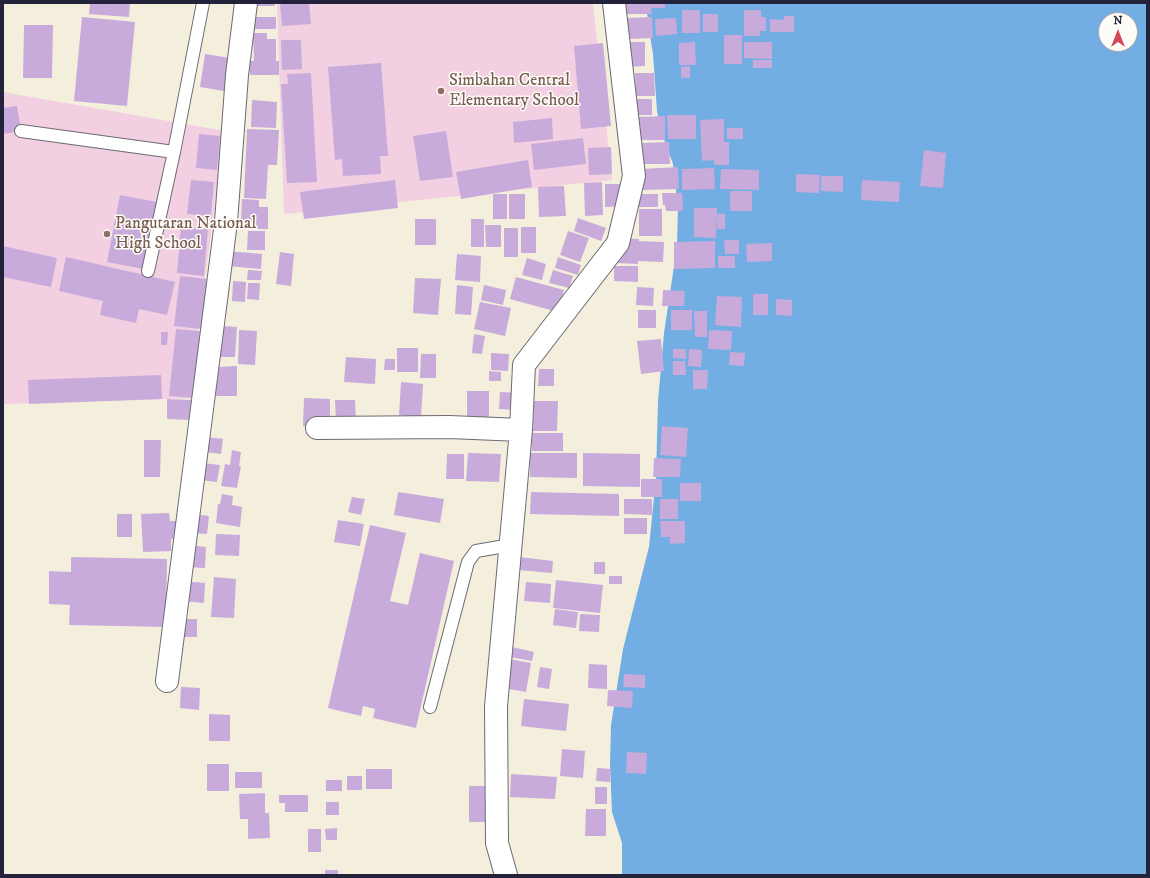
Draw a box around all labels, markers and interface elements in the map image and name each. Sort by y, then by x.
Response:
north arrow [1098,12,1138,52]
text: N [1113,14,1123,28]
place label: Simbahan Central Elementary School [449,71,579,111]
marker: Simbahan Central Elementary School [436,86,446,96]
place label: Pangutaran National High School [115,214,256,254]
marker: Pangutaran National High School [102,229,112,239]

